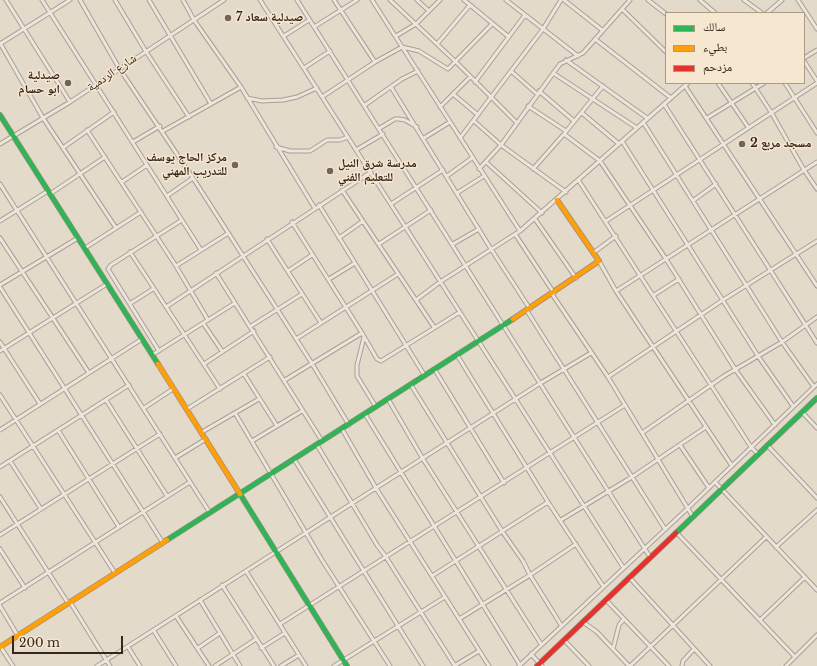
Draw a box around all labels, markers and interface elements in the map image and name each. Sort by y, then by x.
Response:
place label: صيدلية سعاد 7 [236,11,303,25]
legend [665,12,805,84]
marker: صيدلية سعاد 7 [223,13,233,23]
text: سالك [703,19,725,34]
text: بطيء [703,39,727,54]
street label: شارع الردمية [84,51,140,95]
text: مزدحم [703,59,732,74]
place label: صيدلية ابو حسام [19,69,60,97]
marker: صيدلية ابو حسام [63,78,73,88]
place label: مسجد مربع 2 [750,137,811,151]
marker: مسجد مربع 2 [737,139,747,149]
place label: مركز الحاج يوسف للتدريب المهني [147,151,227,179]
place label: مدرسة شرق النيل للتعليم الفني [338,157,417,185]
marker: مركز الحاج يوسف للتدريب المهني [230,160,240,170]
marker: مدرسة شرق النيل للتعليم الفني [325,166,335,176]
scale bar [14,628,125,654]
text: 200 m [19,635,60,650]

